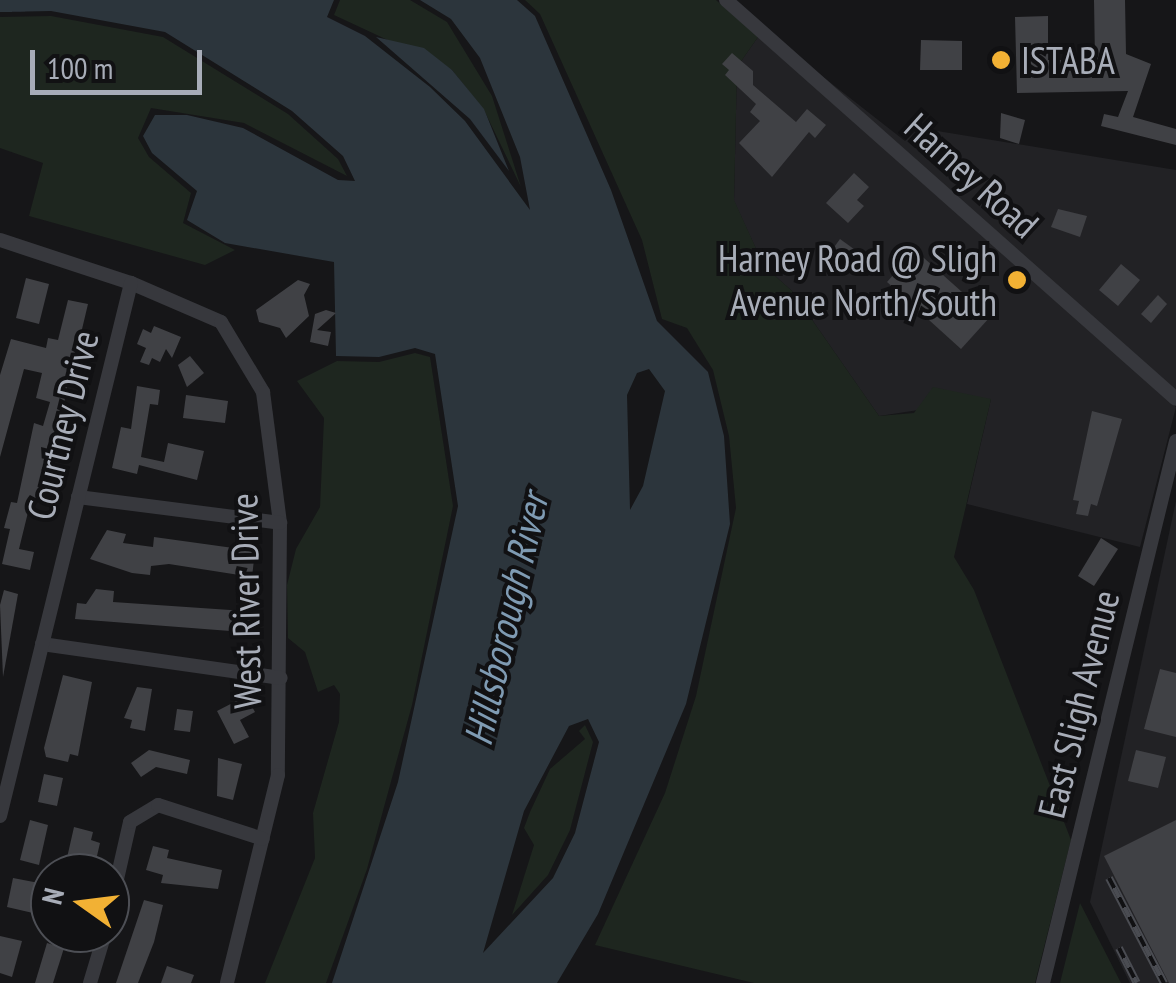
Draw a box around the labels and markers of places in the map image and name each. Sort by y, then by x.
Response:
place label: ISTABA [1021,37,1115,83]
marker: ISTABA [990,49,1012,71]
place label: Harney Road @ Sligh Avenue North/South [717,235,997,324]
marker: Harney Road @ Sligh Avenue North/South [1006,269,1028,291]

